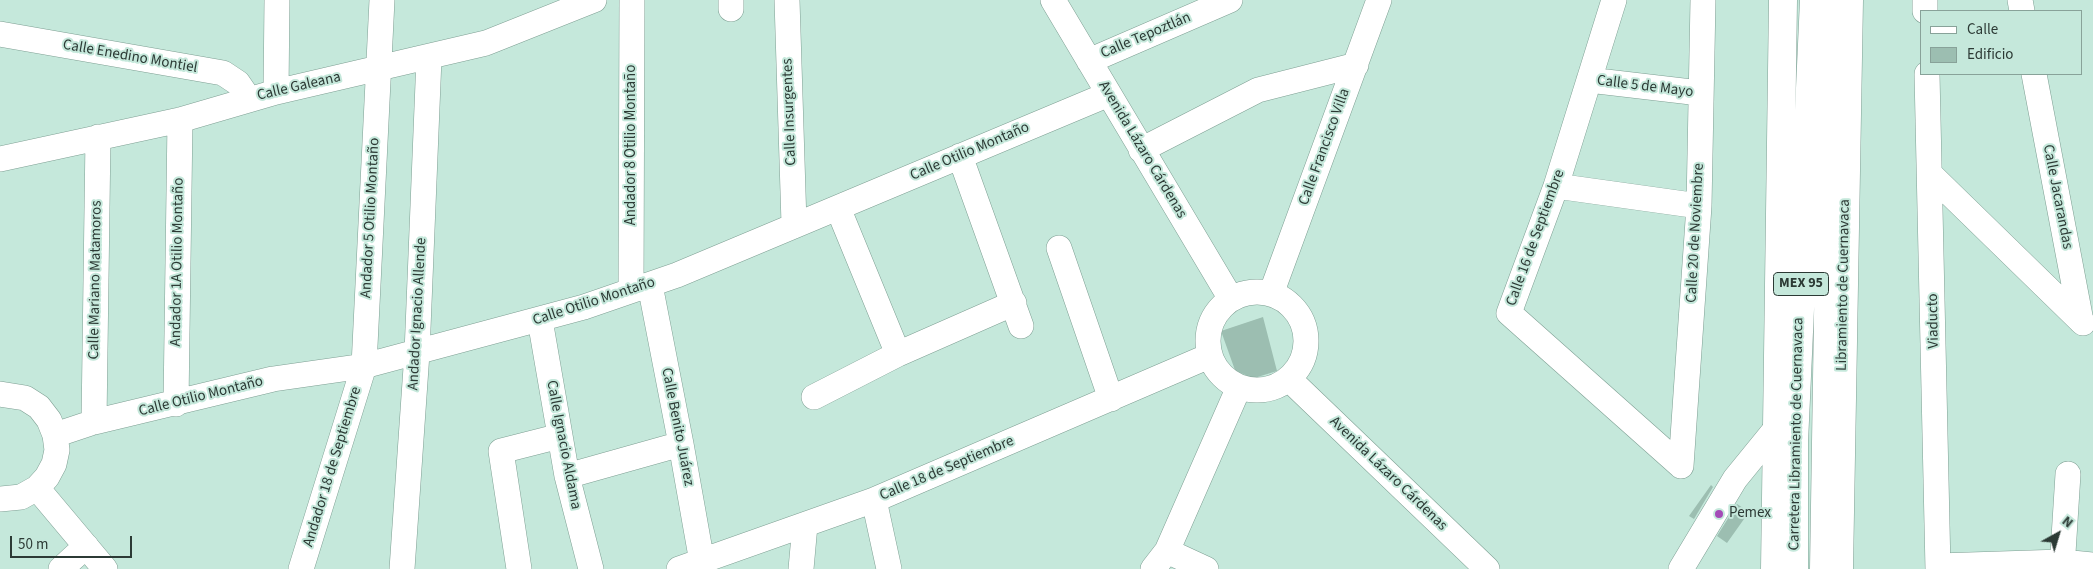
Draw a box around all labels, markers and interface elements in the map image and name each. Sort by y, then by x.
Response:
street label: Calle Tepoztlán [1098,9,1194,63]
legend [1920,10,2083,75]
text: Calle [1967,19,1998,40]
street label: Calle Enedino Montiel [61,36,199,78]
text: Edificio [1967,44,2014,65]
street label: Calle Insurgentes [779,58,801,166]
street label: Andador 8 Otilio Montaño [623,65,641,225]
street label: Calle Galeana [255,69,343,105]
street label: Calle 5 de Mayo [1596,72,1694,102]
street label: Avenida Lázaro Cárdenas [1094,78,1190,222]
street label: Calle Francisco Villa [1296,86,1354,208]
street label: Calle Otilio Montaño [908,119,1032,185]
street label: Andador 5 Otilio Montaño [358,137,384,299]
street label: Calle Jacarandas [2038,143,2076,251]
street label: Calle 20 de Noviembre [1683,163,1709,303]
street label: Calle 16 de Septiembre [1503,167,1569,309]
street label: Andador 1A Otilio Montaño [168,177,188,347]
street label: Libramiento de Cuernavaca [1834,199,1854,371]
street label: Calle Mariano Matamoros [86,200,106,360]
street label: Andador Ignacio Allende [405,237,431,391]
road number: MEX 95 [1774,272,1828,296]
street label: Calle Otilio Montaño [531,274,657,330]
street label: Viaducto [1925,293,1943,349]
street label: Carretera Libramiento de Cuernavaca [1786,317,1808,551]
street label: Calle Benito Juárez [657,366,697,488]
street label: Calle Otilio Montaño [137,373,265,421]
street label: Calle Ignacio Aldama [542,379,584,511]
street label: Andador 18 de Septiembre [300,385,366,549]
street label: Avenida Lázaro Cárdenas [1325,413,1451,535]
street label: Calle 18 de Septiembre [877,433,1017,505]
place label: Pemex [1729,505,1771,523]
marker: Pemex [1713,508,1725,520]
north arrow [2033,509,2083,559]
text: N [2058,512,2077,533]
scale bar [12,526,135,558]
text: 50 m [18,534,48,555]

